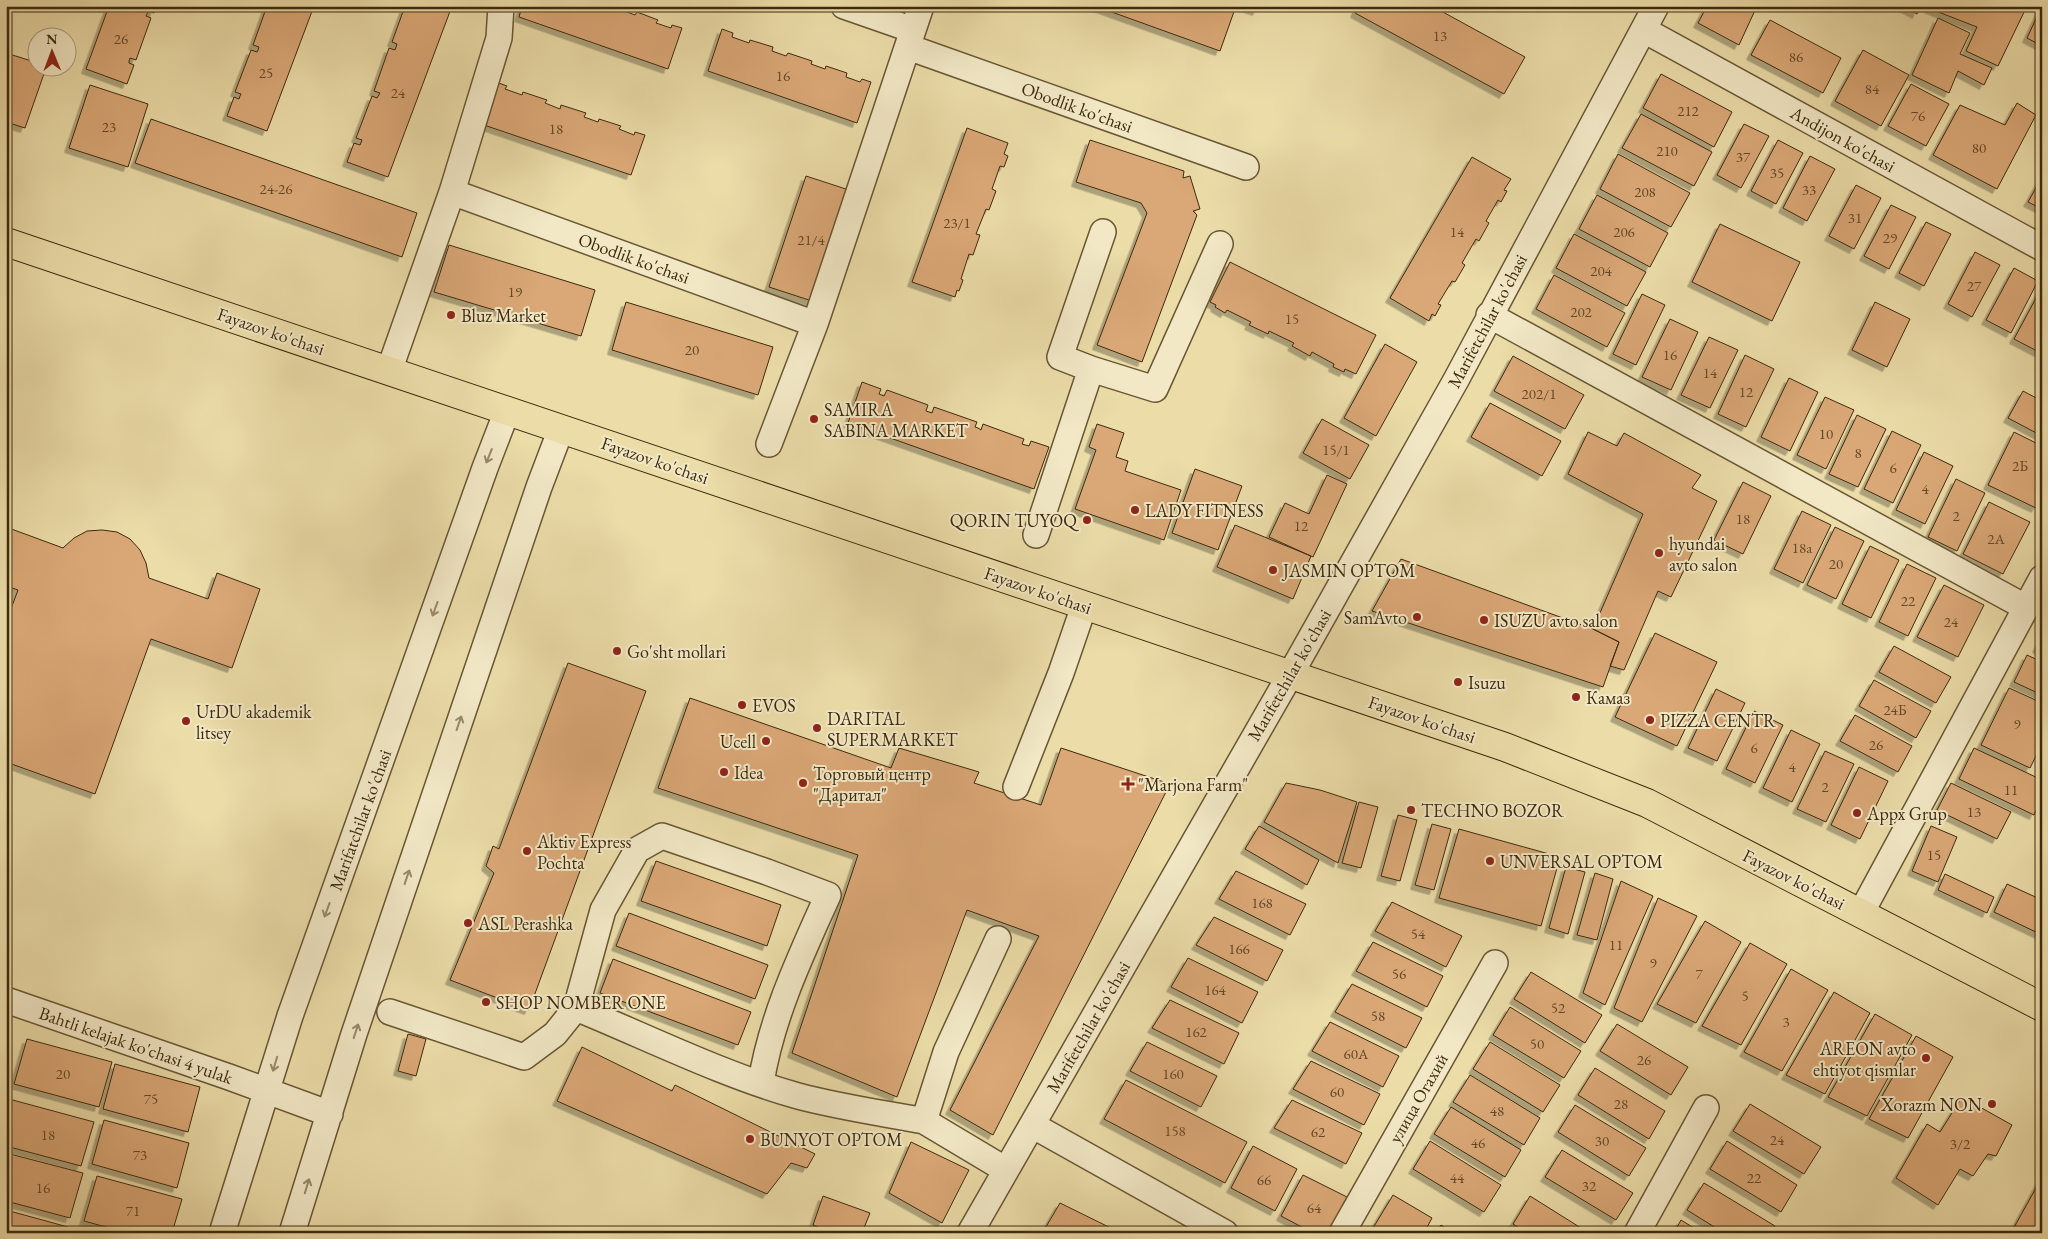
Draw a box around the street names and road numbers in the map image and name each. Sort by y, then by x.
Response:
street label: Obodlik ko'chasi [1018,76,1136,138]
street label: Andijon ko'chasi [1786,100,1900,178]
street label: Obodlik ko'chasi [575,227,693,289]
street label: Marifetchilar ko'chasi [1442,250,1532,392]
street label: Fayazov ko'chasi [214,302,328,360]
street label: Fayazov ko'chasi [598,431,712,489]
street label: Fayazov ko'chasi [981,561,1095,619]
street label: Marifetchilar ko'chasi [1242,604,1336,745]
street label: Fayazov ko'chasi [1365,690,1479,748]
street label: Marifatchilar ko'chasi [324,746,396,894]
street label: Fayazov ko'chasi [1739,843,1850,915]
street label: Marifetchilar ko'chasi [1041,956,1135,1097]
street label: Bahtli kelajak ko'chasi 4 yulak [36,1001,236,1089]
street label: улица Огахий [1383,1049,1453,1147]

